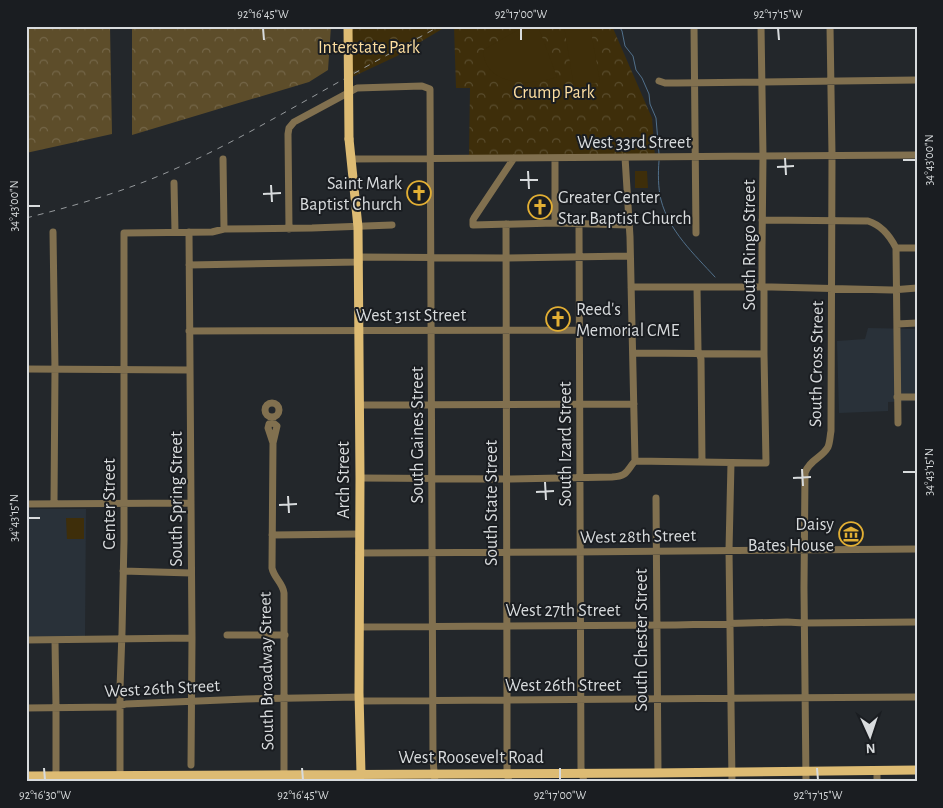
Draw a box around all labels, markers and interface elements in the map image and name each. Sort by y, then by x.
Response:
text: 92°16'45"W [237,8,289,20]
text: 92°17'00"W [495,8,548,20]
text: 92°17'15"W [753,8,803,20]
park label: Interstate Park [318,39,421,57]
park label: Crump Park [513,84,595,102]
street label: West 33rd Street [577,134,691,152]
text: 34°43'00"N [923,134,935,186]
place label: Saint Mark Baptist Church [300,175,403,214]
street label: South Ringo Street [741,179,759,310]
text: 34°43'00"N [8,180,20,232]
church icon: Saint Mark Baptist Church [406,180,432,206]
place label: Greater Center Star Baptist Church [558,189,692,228]
church icon: Greater Center Star Baptist Church [527,194,553,220]
street label: South Cross Street [807,300,827,427]
place label: Reed's Memorial CME [576,301,680,340]
church icon: Reed's Memorial CME [545,306,571,332]
street label: West 31st Street [356,307,466,325]
street label: South Gaines Street [409,366,427,504]
street label: South Izard Street [557,381,575,507]
street label: South Spring Street [168,431,186,567]
street label: South State Street [483,440,501,566]
street label: Arch Street [335,441,353,519]
text: 34°43'15"N [923,448,935,496]
street label: Center Street [101,458,119,550]
text: 34°43'15"N [8,494,20,542]
place label: Daisy Bates House [748,516,834,555]
museum icon: Daisy Bates House [838,521,864,547]
street label: West 28th Street [580,527,696,547]
street label: South Chester Street [633,568,651,711]
street label: South Broadway Street [257,591,277,751]
street label: West 27th Street [505,602,621,620]
street label: West 26th Street [104,677,221,701]
street label: West 26th Street [505,677,621,695]
north arrow [846,710,896,760]
text: N [865,741,876,755]
street label: West Roosevelt Road [398,749,544,767]
text: 92°16'30"W [19,789,71,801]
text: 92°16'45"W [277,789,329,801]
text: 92°17'00"W [534,789,587,801]
text: 92°17'15"W [793,789,843,801]

